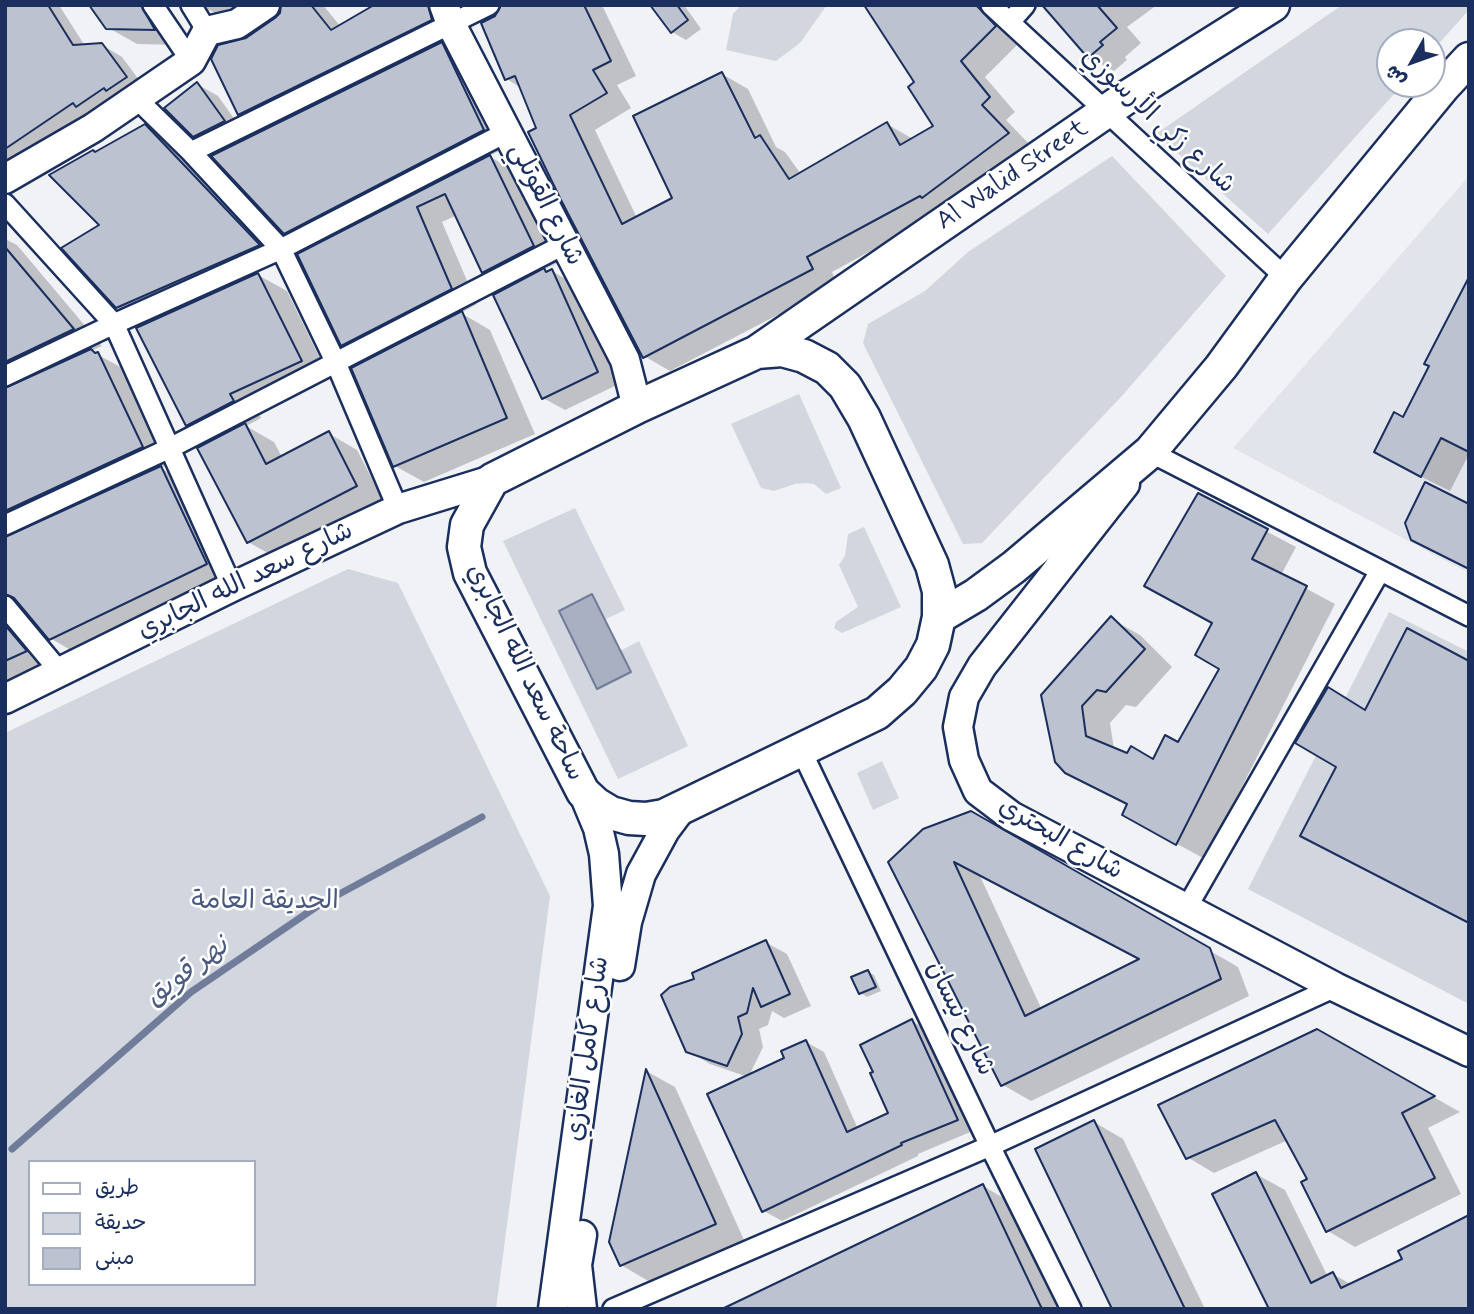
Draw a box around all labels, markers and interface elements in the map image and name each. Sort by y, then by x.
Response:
north arrow [1376,28,1446,98]
street label: شارع زكي الأرسوزي [1073,42,1241,202]
text: ش [1380,59,1412,92]
street label: Al Walid Street [931,114,1095,238]
street label: شارع القوتلي [501,138,589,272]
street label: شارع سعد الله الجابري [133,516,359,648]
street label: ساحة سعد الله الجابري [458,560,590,786]
street label: شارع البحتري [992,792,1128,888]
park label: الحديقة العامة [191,887,339,919]
water label: نهر قويق [140,931,236,1015]
street label: شارع كامل الغازي [561,955,617,1143]
street label: شارع نيسان [918,957,1000,1081]
legend [28,1160,256,1286]
text: طريق [95,1174,139,1202]
text: حديقة [95,1209,146,1237]
text: مبنى [95,1244,134,1272]

